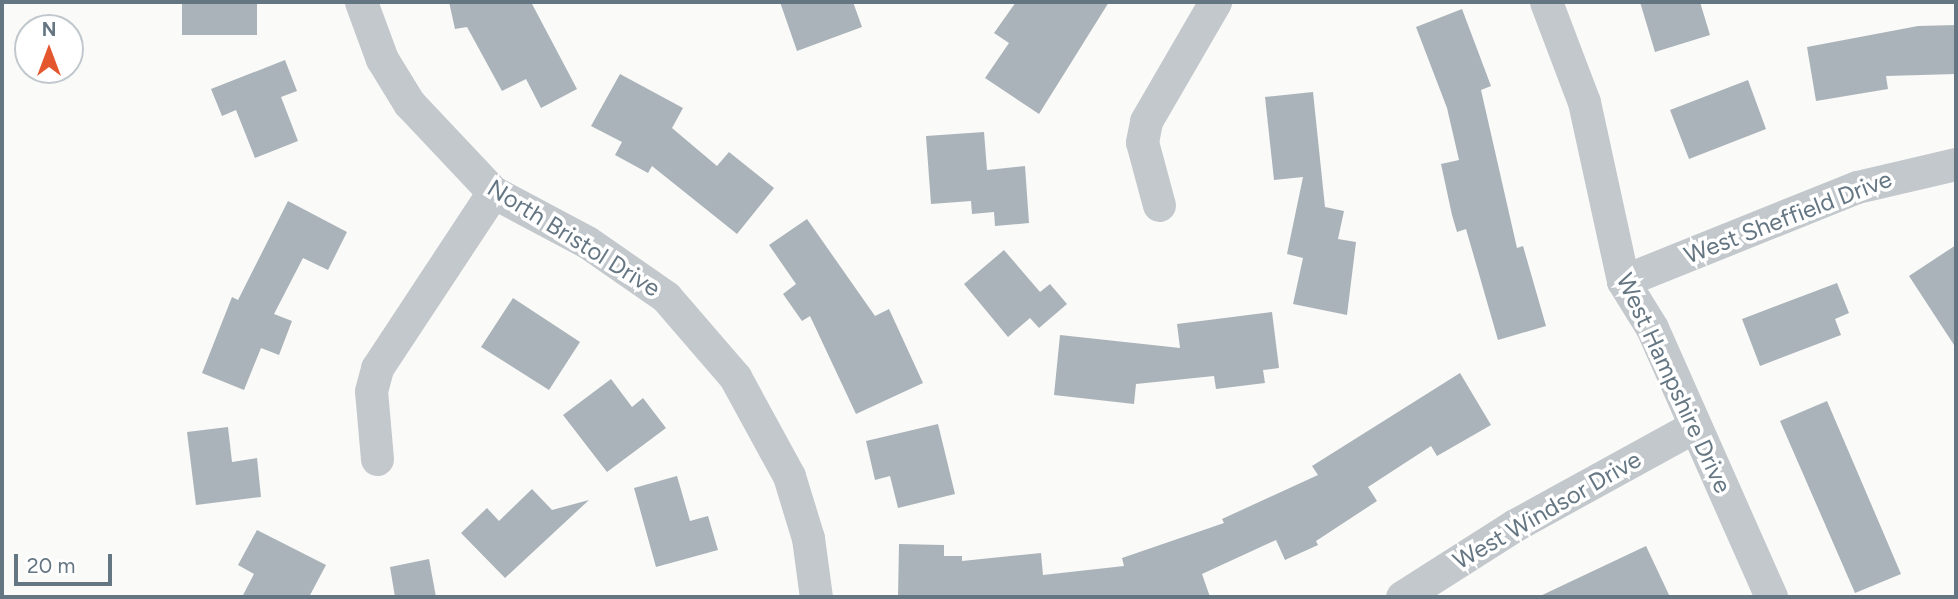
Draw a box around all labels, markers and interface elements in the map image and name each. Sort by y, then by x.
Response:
north arrow [14,14,84,84]
text: N [42,18,56,41]
street label: West Sheffield Drive [1680,164,1896,270]
street label: North Bristol Drive [482,173,666,303]
street label: West Hampshire Drive [1610,269,1738,497]
street label: West Windsor Drive [1448,445,1646,575]
scale bar [18,540,116,584]
text: 20 m [27,553,75,578]

